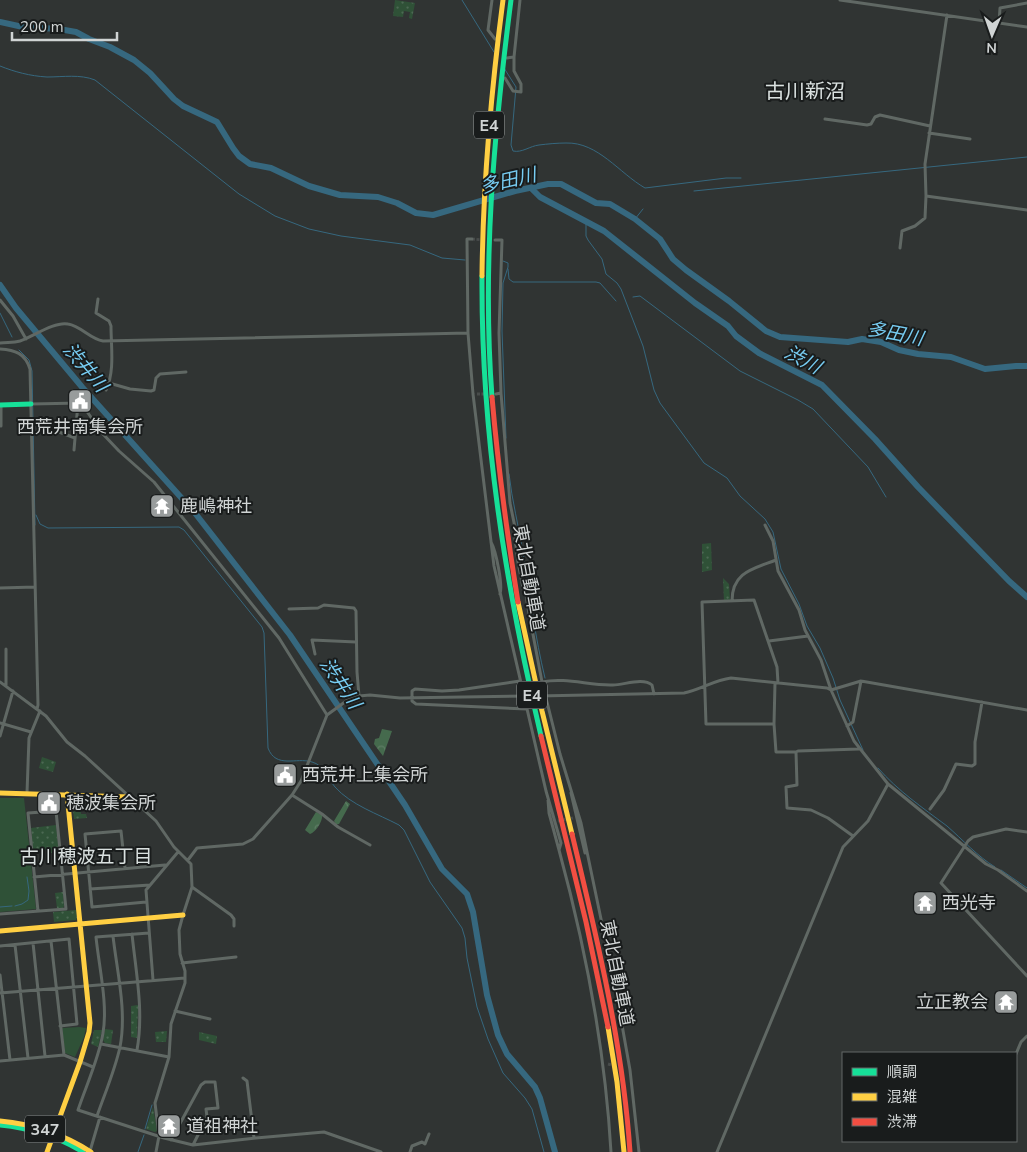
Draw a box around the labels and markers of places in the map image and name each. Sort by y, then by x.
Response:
public building icon: 西荒井南集会所 [67,388,93,414]
place label: 西荒井南集会所 [17,415,143,439]
temple icon: 鹿嶋神社 [149,493,175,519]
place label: 鹿嶋神社 [180,494,252,518]
public building icon: 西荒井上集会所 [272,762,298,788]
place label: 西荒井上集会所 [302,763,428,787]
public building icon: 穂波集会所 [36,790,62,816]
place label: 穂波集会所 [66,791,156,815]
temple icon: 西光寺 [912,890,938,916]
place label: 西光寺 [942,891,996,915]
temple icon: 立正教会 [993,989,1019,1015]
place label: 立正教会 [916,990,988,1014]
temple icon: 道祖神社 [156,1113,182,1139]
place label: 道祖神社 [186,1114,258,1138]

